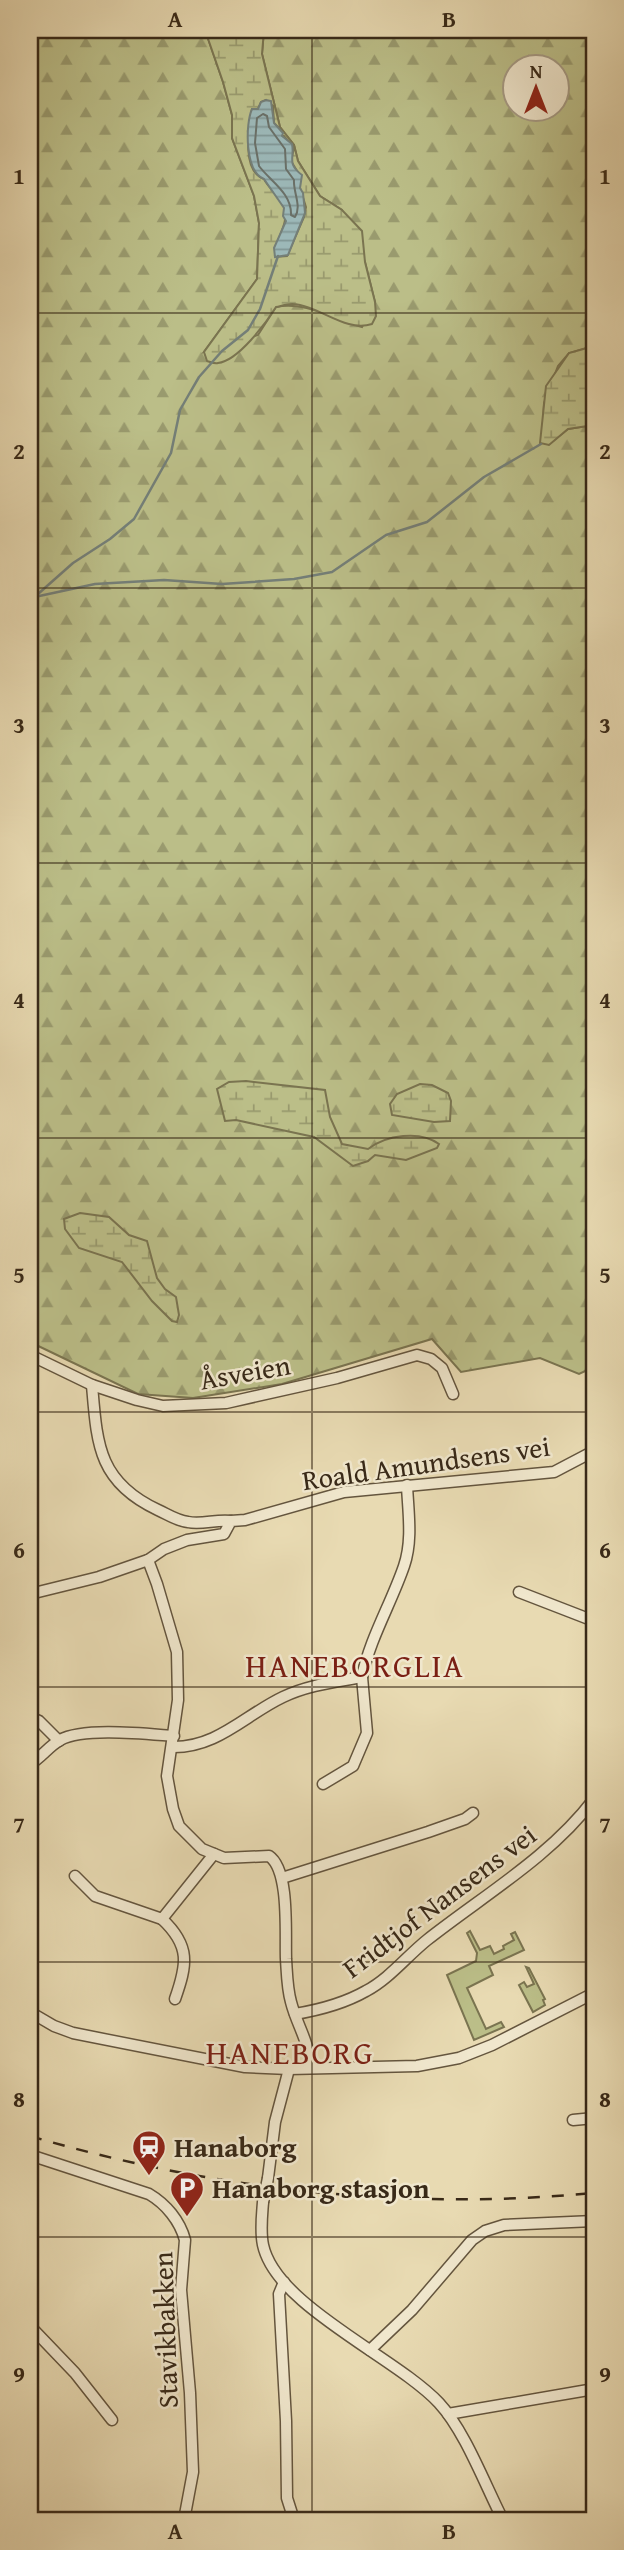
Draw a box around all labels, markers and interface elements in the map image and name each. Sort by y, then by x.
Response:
text: A [168,2,183,35]
text: B [442,2,456,35]
north arrow [502,52,572,122]
text: N [530,57,543,85]
text: 1 [13,159,25,192]
text: 1 [599,159,611,192]
text: 2 [13,434,25,467]
text: 2 [599,434,611,467]
text: 3 [13,708,25,741]
text: 3 [599,708,611,741]
text: 4 [13,983,25,1016]
text: 4 [599,983,611,1016]
text: 5 [13,1258,25,1291]
text: 5 [599,1258,611,1291]
street label: Åsveien [196,1343,294,1400]
street label: Roald Amundsens vei [299,1425,553,1500]
text: 6 [13,1533,25,1566]
text: 6 [599,1533,611,1566]
district label: HANEBORGLIA [245,1642,465,1689]
text: 7 [13,1808,25,1841]
text: 7 [599,1808,611,1841]
street label: Fridtjof Nansens vei [333,1814,544,1987]
district label: HANEBORG [206,2029,374,2076]
text: 8 [13,2082,25,2115]
text: 8 [599,2082,611,2115]
place label: Hanaborg [174,2126,297,2167]
station icon: Hanaborg [130,2128,168,2177]
place label: Hanaborg stasjon [212,2167,430,2208]
parking icon: Hanaborg stasjon [168,2169,206,2218]
street label: Stavikbakken [141,2251,188,2409]
text: 9 [13,2357,25,2390]
text: 9 [599,2357,611,2390]
text: A [168,2514,183,2547]
text: B [442,2514,456,2547]

